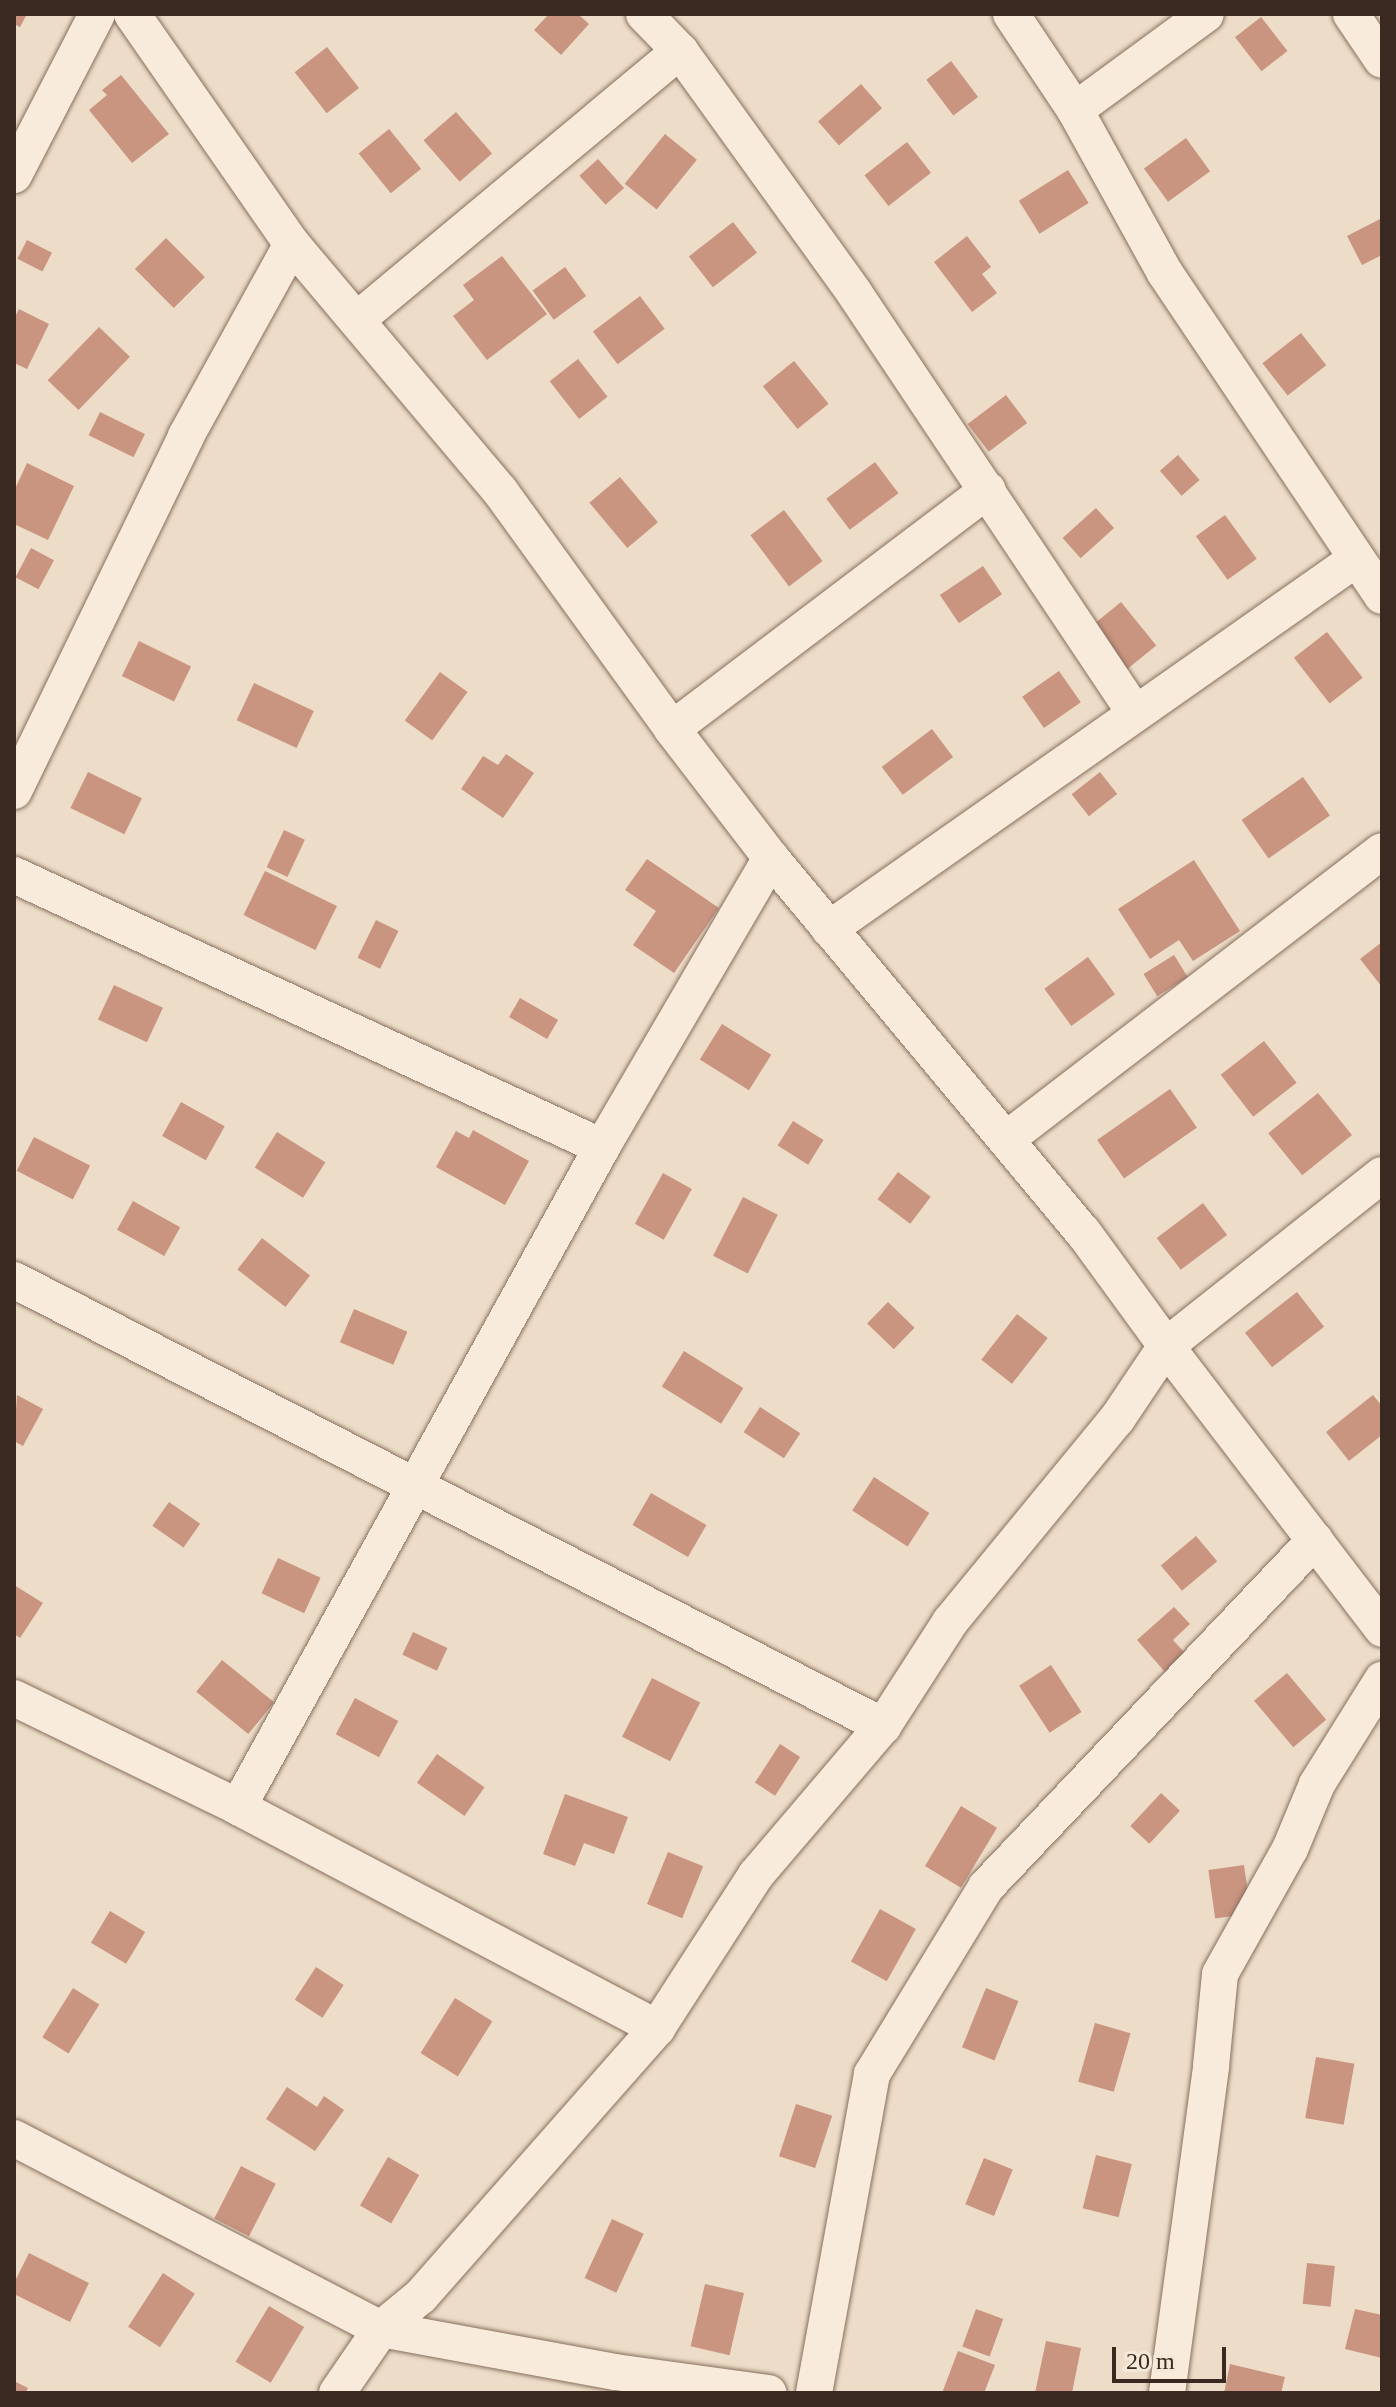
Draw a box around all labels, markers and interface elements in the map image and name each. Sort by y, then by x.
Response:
scale bar [1116,2331,1230,2381]
text: 20 m [1126,2348,1175,2374]

